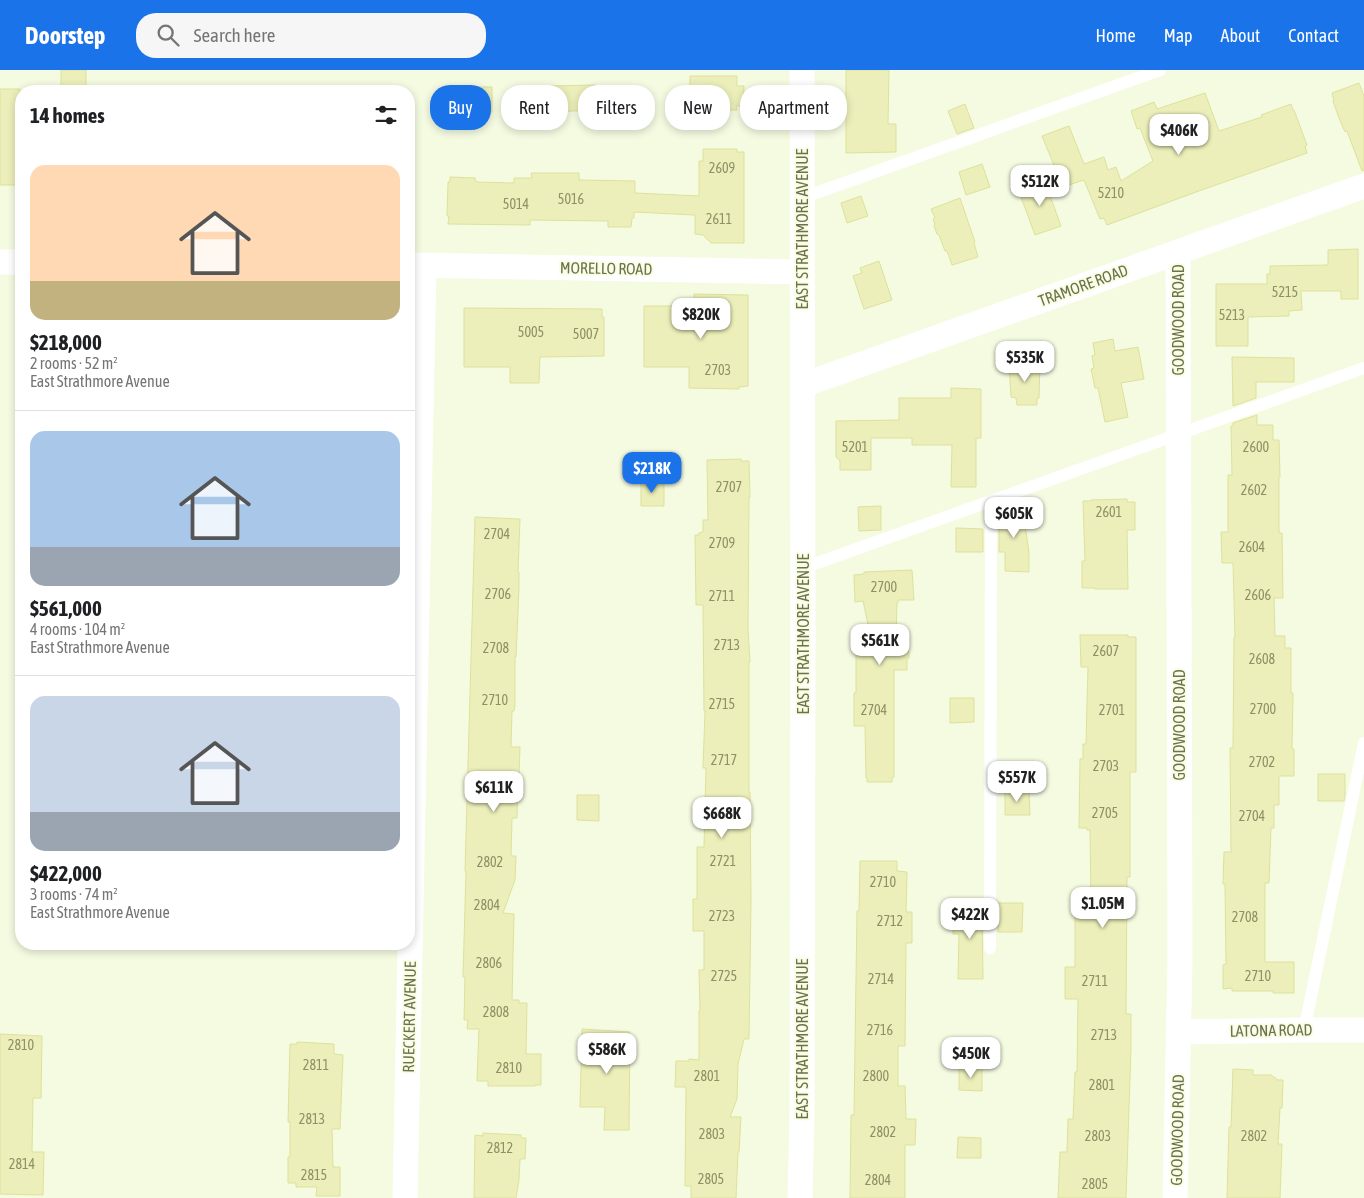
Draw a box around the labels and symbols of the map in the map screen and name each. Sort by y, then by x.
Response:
pin: $406K [1144,114,1214,156]
street label: EAST STRATHMORE AVENUE [793,148,811,309]
house number: 2609 [709,160,735,176]
pin: $512K [1005,164,1075,207]
house number: 5210 [1098,185,1125,201]
house number: 5016 [558,191,585,207]
house number: 5014 [503,196,530,212]
house number: 2611 [706,211,732,227]
street label: MORELLO ROAD [560,258,652,278]
street label: TRAMORE ROAD [1036,260,1130,310]
street label: GOODWOOD ROAD [1169,264,1187,376]
house number: 5215 [1272,284,1298,300]
pin: $820K [666,298,736,340]
house number: 5213 [1219,307,1245,323]
house number: 5005 [518,324,544,340]
house number: 5007 [573,326,599,342]
pin: $535K [990,340,1060,383]
house number: 2703 [705,362,731,378]
house number: 5201 [842,439,868,455]
house number: 2600 [1243,439,1270,455]
pin: $218K [617,452,687,494]
house number: 2707 [716,479,742,495]
house number: 2602 [1241,482,1267,498]
pin: $605K [979,496,1049,539]
house number: 2601 [1096,504,1122,520]
house number: 2704 [484,526,511,542]
house number: 2709 [709,535,735,551]
house number: 2604 [1239,539,1266,555]
street label: EAST STRATHMORE AVENUE [794,553,812,714]
house number: 2700 [871,579,898,595]
house number: 2706 [485,586,512,602]
house number: 2606 [1245,587,1272,603]
house number: 2711 [709,588,735,604]
pin: $561K [845,624,915,666]
house number: 2713 [714,637,740,653]
house number: 2708 [483,640,510,656]
house number: 2607 [1093,643,1119,659]
house number: 2608 [1249,651,1276,667]
street label: GOODWOOD ROAD [1170,669,1188,781]
house number: 2710 [482,692,509,708]
house number: 2715 [709,696,735,712]
house number: 2700 [1250,701,1277,717]
house number: 2704 [861,702,888,718]
house number: 2701 [1099,702,1125,718]
house number: 2717 [711,752,737,768]
house number: 2702 [1249,754,1275,770]
house number: 2703 [1093,758,1119,774]
pin: $557K [982,760,1052,803]
pin: $611K [459,770,529,813]
pin: $668K [687,796,757,839]
house number: 2705 [1092,805,1118,821]
house number: 2704 [1239,808,1266,824]
house number: 2721 [710,853,736,869]
house number: 2802 [477,854,503,870]
house number: 2710 [870,874,897,890]
pin: $1.05M [1062,886,1144,929]
house number: 2804 [474,897,501,913]
pin: $422K [935,898,1005,940]
house number: 2723 [709,908,735,924]
house number: 2708 [1232,909,1259,925]
house number: 2712 [877,913,903,929]
house number: 2806 [476,955,503,971]
street label: EAST STRATHMORE AVENUE [793,958,811,1119]
street label: RUECKERT AVENUE [399,961,419,1073]
house number: 2725 [711,968,737,984]
house number: 2710 [1245,968,1272,984]
house number: 2714 [868,971,895,987]
house number: 2711 [1082,973,1108,989]
house number: 2808 [483,1004,510,1020]
street label: LATONA ROAD [1229,1020,1313,1040]
house number: 2716 [867,1022,894,1038]
house number: 2713 [1091,1027,1117,1043]
pin: $586K [572,1032,642,1075]
pin: $450K [936,1036,1006,1079]
house number: 2810 [8,1037,35,1053]
house number: 2811 [303,1057,329,1073]
house number: 2810 [496,1060,523,1076]
house number: 2801 [694,1068,720,1084]
house number: 2800 [863,1068,890,1084]
street label: GOODWOOD ROAD [1167,1074,1187,1186]
house number: 2801 [1089,1077,1115,1093]
house number: 2813 [299,1111,325,1127]
house number: 2802 [870,1124,896,1140]
house number: 2803 [699,1126,725,1142]
house number: 2803 [1085,1128,1111,1144]
house number: 2802 [1241,1128,1267,1144]
house number: 2812 [487,1140,513,1156]
house number: 2814 [9,1156,36,1172]
house number: 2815 [301,1167,327,1183]
house number: 2805 [698,1171,724,1187]
house number: 2804 [865,1172,892,1188]
house number: 2805 [1082,1176,1108,1192]

